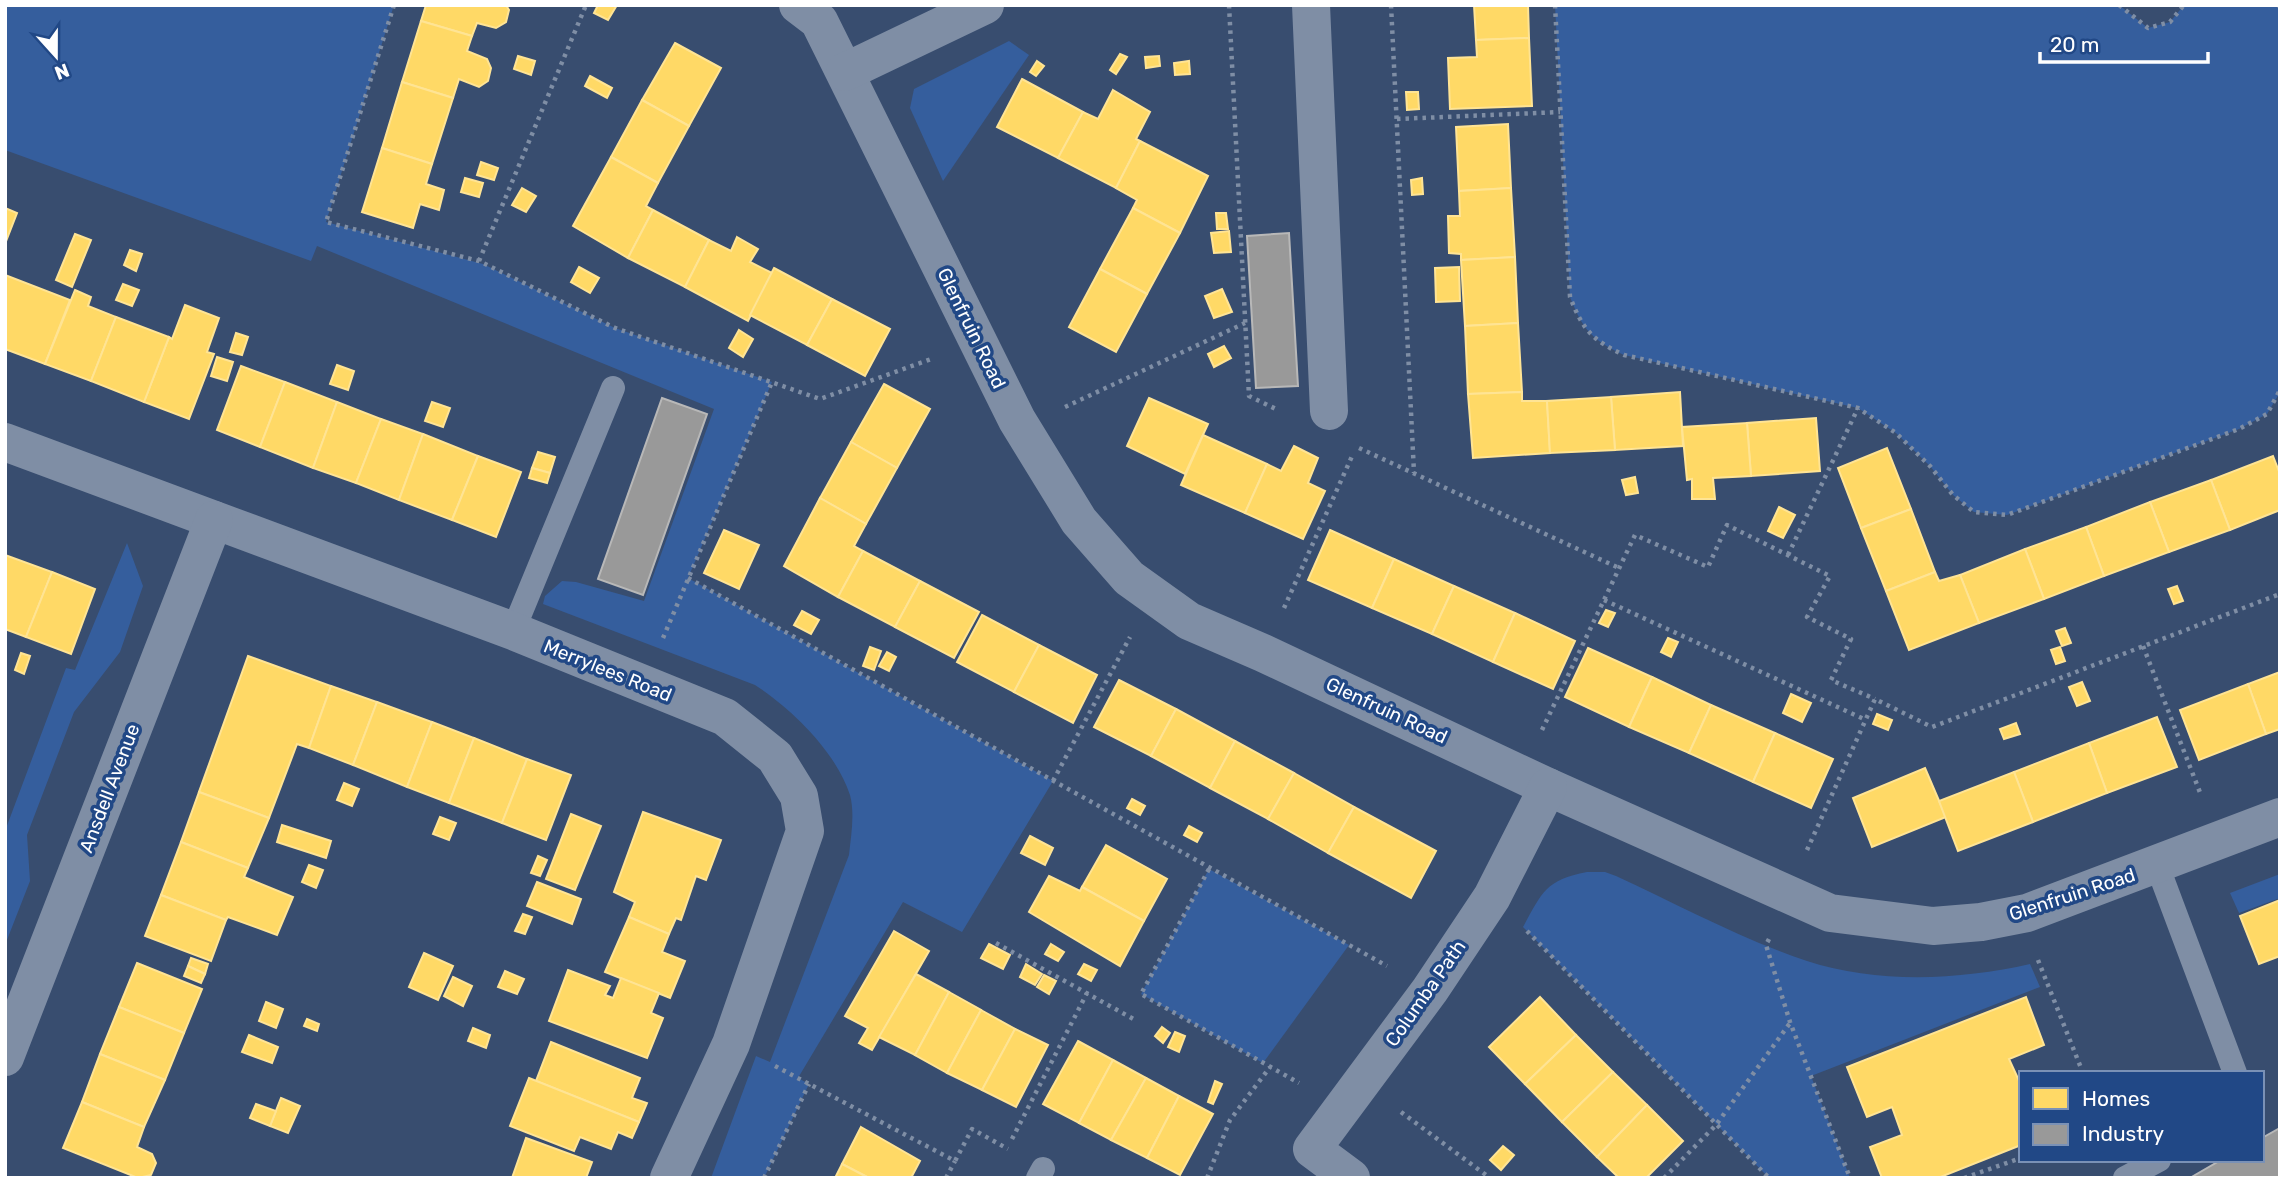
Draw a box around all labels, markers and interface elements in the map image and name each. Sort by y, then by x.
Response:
north arrow [21,21,91,91]
scale bar [2040,21,2208,65]
text: 20 m [2050,32,2099,57]
text: N [51,58,72,85]
street label: Glenfruin Road [932,264,1011,392]
street label: Merrylees Road [540,634,675,707]
street label: Glenfruin Road [1322,672,1451,749]
street label: Ansdell Avenue [74,721,145,856]
street label: Glenfruin Road [2006,863,2138,926]
street label: Columba Path [1380,936,1470,1051]
legend [2019,1071,2264,1162]
text: Homes [2082,1086,2150,1111]
text: Industry [2082,1121,2164,1146]

